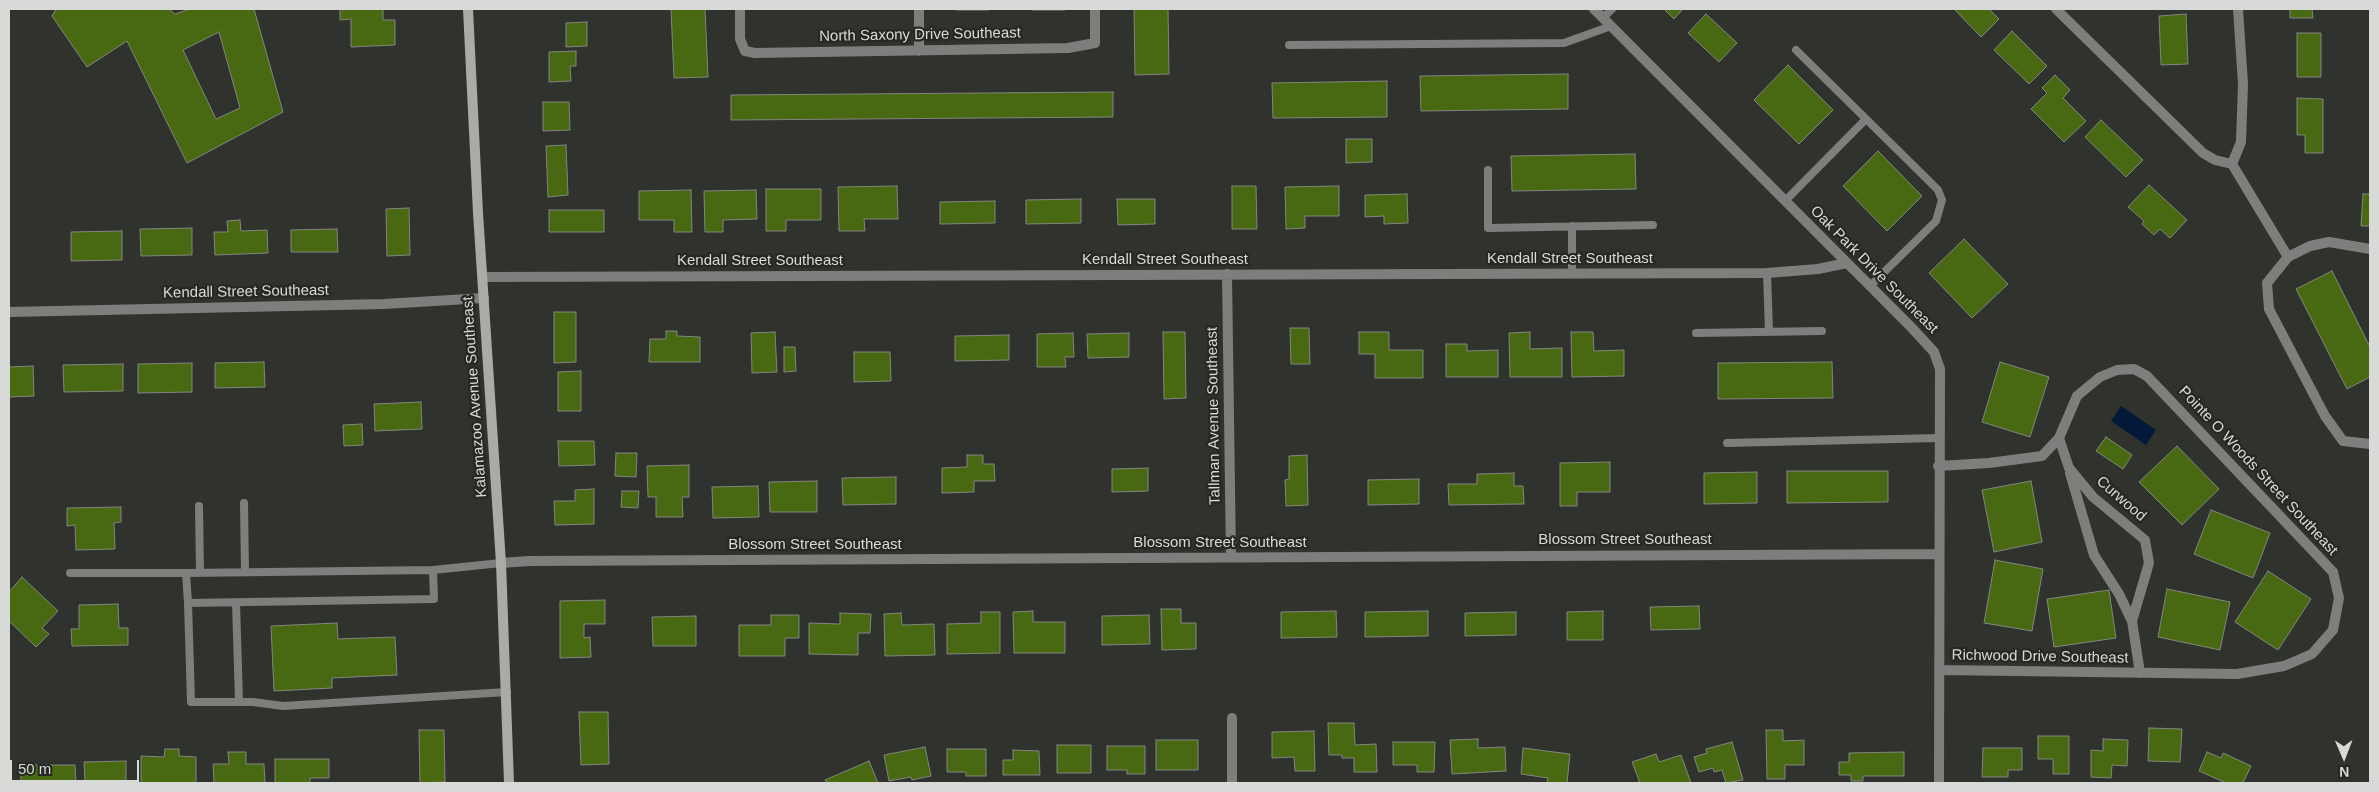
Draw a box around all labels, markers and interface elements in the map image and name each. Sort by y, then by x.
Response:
street label: North Saxony Drive Southeast [819,24,1021,46]
street label: Oak Park Drive Southeast [1806,202,1942,338]
street label: Kendall Street Southeast [1487,250,1653,268]
street label: Kendall Street Southeast [1082,251,1248,269]
street label: Kendall Street Southeast [677,252,843,270]
street label: Kendall Street Southeast [163,282,329,302]
street label: Kalamazoo Avenue Southeast [459,296,491,498]
street label: Tallman Avenue Southeast [1203,327,1225,505]
street label: Pointe O Woods Street Southeast [2175,383,2341,559]
street label: Curwood [2092,473,2150,525]
street label: Blossom Street Southeast [1538,531,1712,549]
street label: Blossom Street Southeast [1133,534,1307,552]
street label: Blossom Street Southeast [728,536,902,554]
street label: Richwood Drive Southeast [1951,646,2129,668]
north arrow [2319,732,2369,782]
scale bar [12,750,141,782]
text: 50 m [18,760,51,777]
text: N [2339,764,2349,780]

